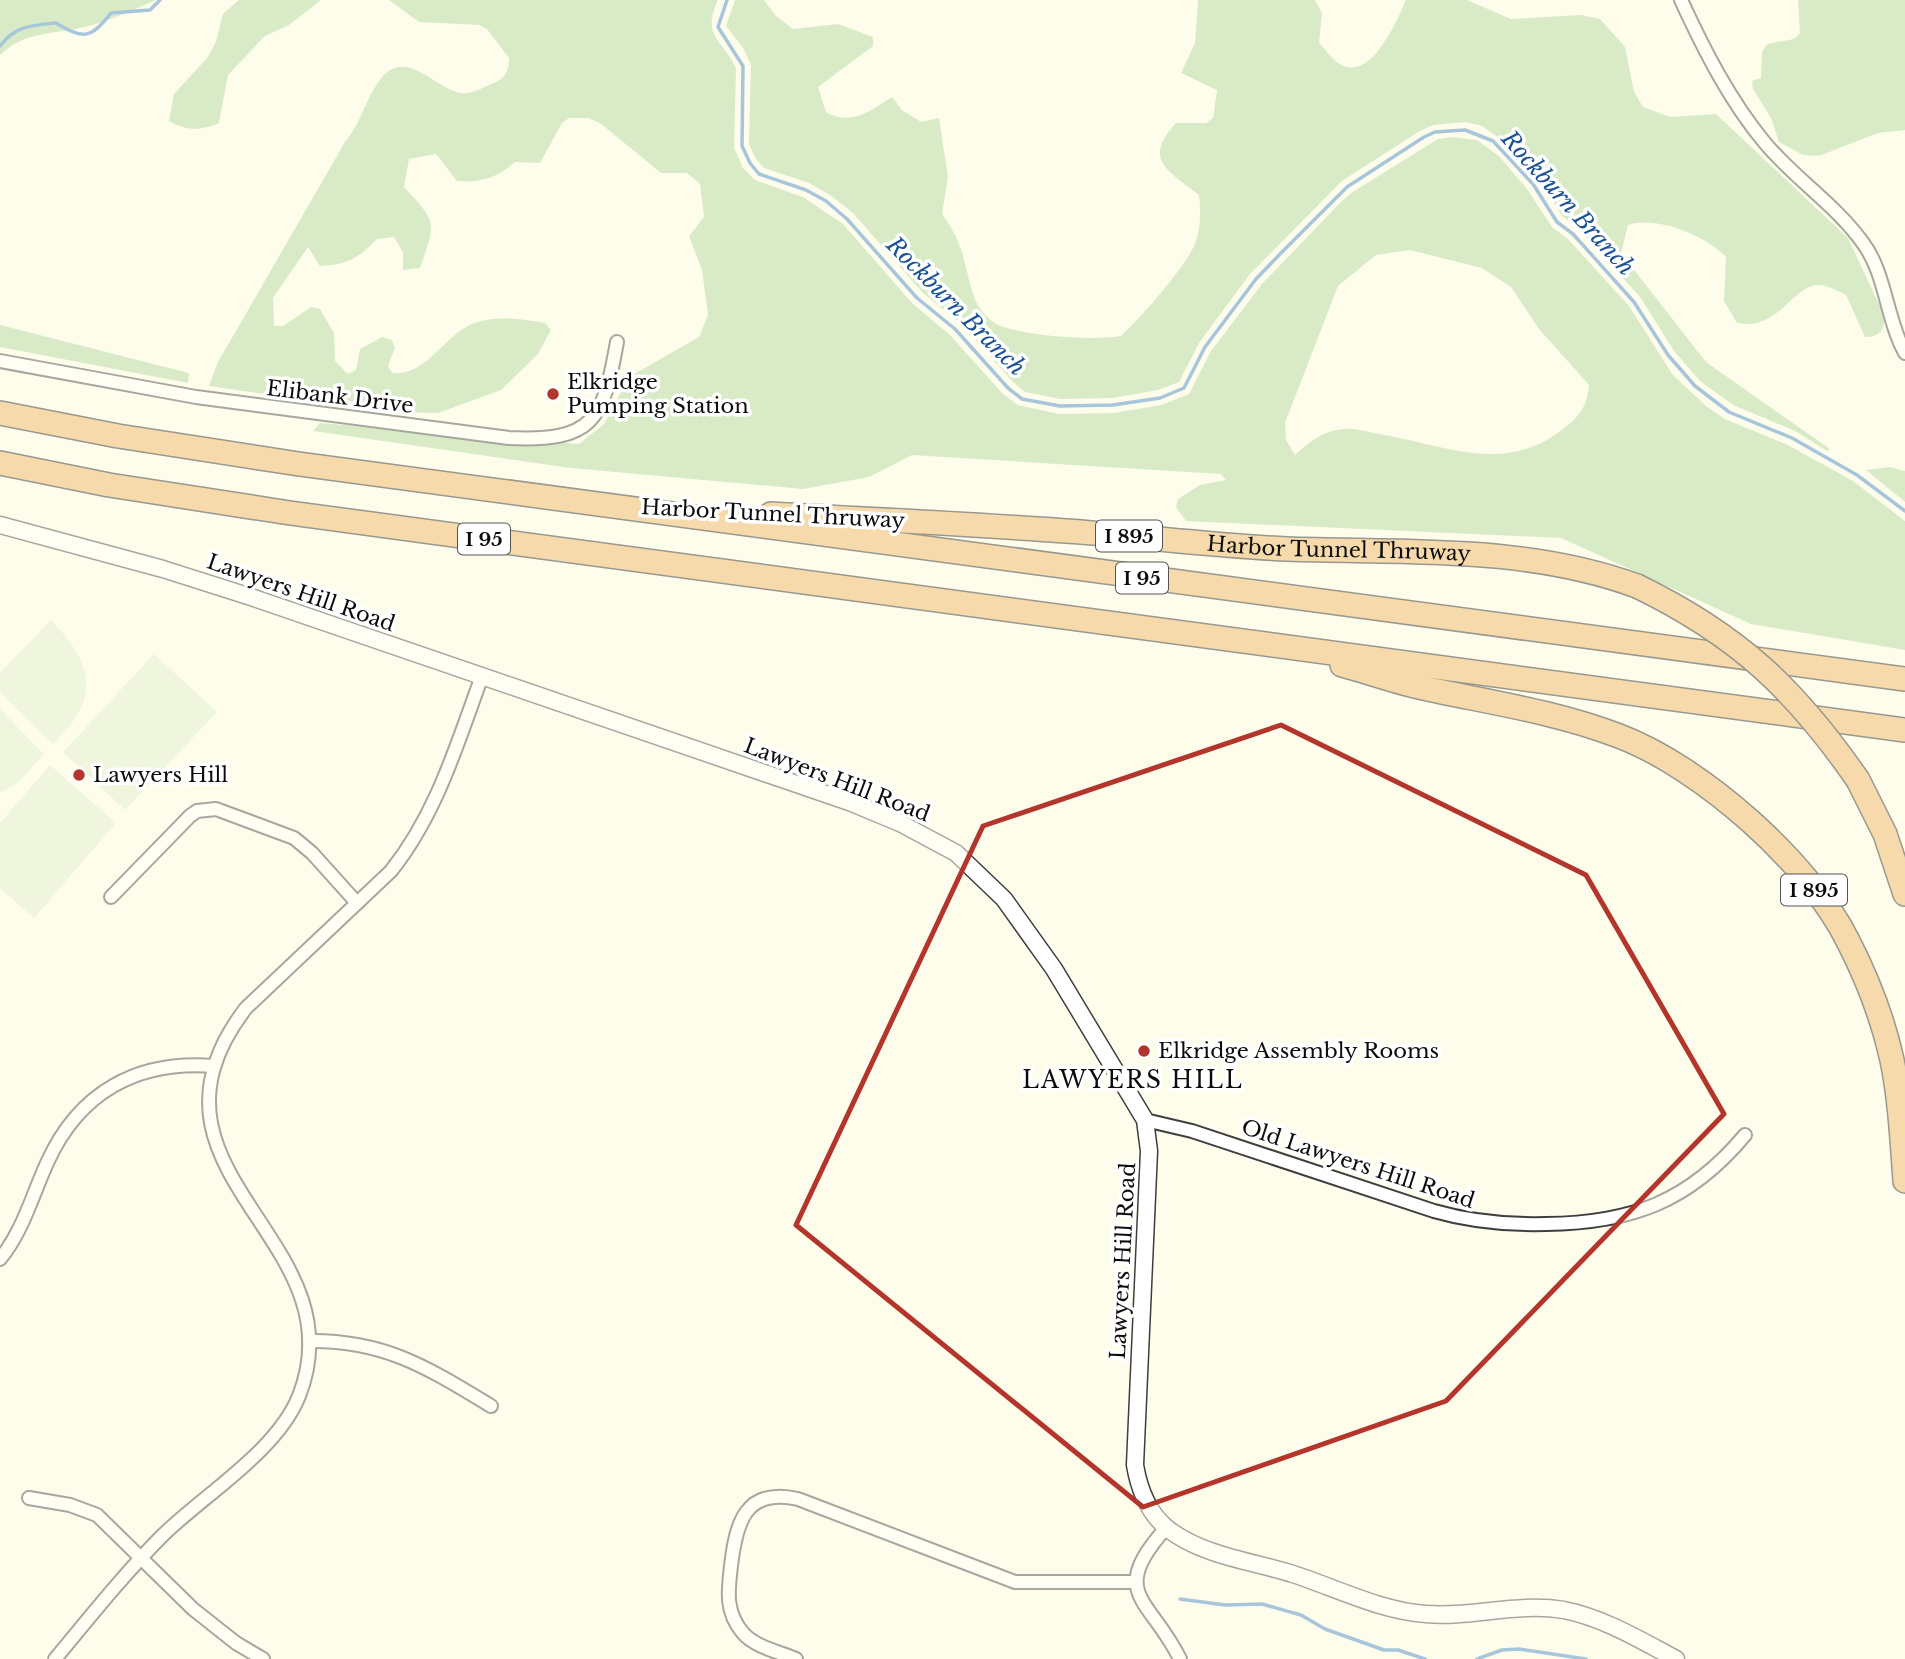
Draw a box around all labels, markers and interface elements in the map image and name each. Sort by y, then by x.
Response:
water label: Rockburn Branch [1495,124,1640,281]
water label: Rockburn Branch [880,230,1031,381]
place label: Elkridge Pumping Station [567,369,749,419]
street label: Elibank Drive [265,375,415,419]
marker: Elkridge Pumping Station [545,386,561,402]
street label: Harbor Tunnel Thruway [641,494,906,534]
road number: I 895 [1096,520,1162,552]
road number: I 95 [458,524,510,554]
street label: Harbor Tunnel Thruway [1206,531,1472,567]
street label: Lawyers Hill Road [204,549,398,637]
road number: I 95 [1116,562,1168,594]
street label: Lawyers Hill Road [740,733,934,827]
place label: Lawyers Hill [93,762,228,788]
marker: Lawyers Hill [71,767,87,783]
road number: I 895 [1781,874,1847,906]
place label: Elkridge Assembly Rooms [1158,1038,1439,1064]
marker: Elkridge Assembly Rooms [1136,1043,1152,1059]
district label: LAWYERS HILL [1022,1066,1244,1094]
street label: Old Lawyers Hill Road [1238,1114,1478,1214]
street label: Lawyers Hill Road [1105,1162,1141,1360]

